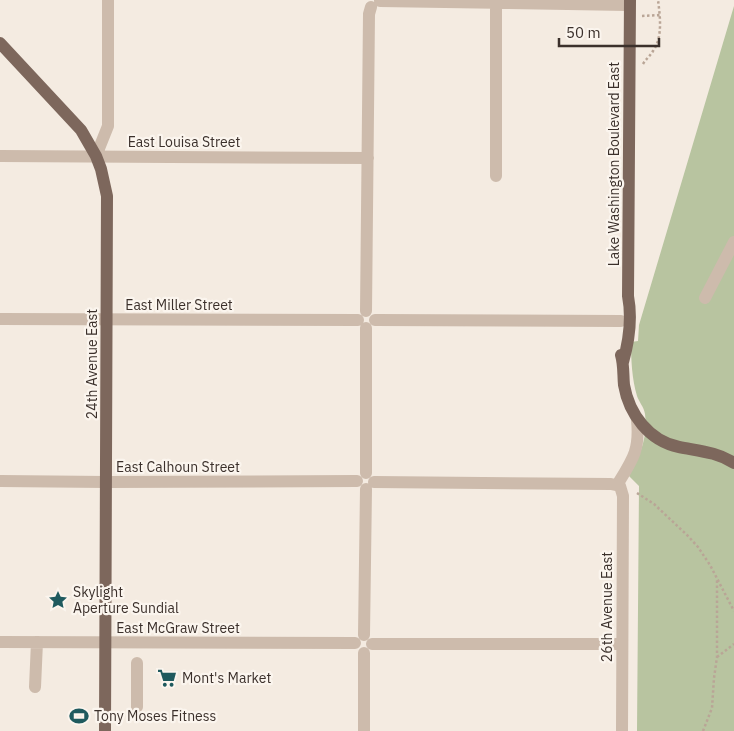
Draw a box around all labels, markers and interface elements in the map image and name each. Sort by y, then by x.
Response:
scale bar [559,15,659,47]
text: 50 m [566,23,601,42]
street label: Lake Washington Boulevard East [605,62,623,266]
street label: East Louisa Street [128,133,240,151]
street label: East Miller Street [125,296,233,314]
street label: 24th Avenue East [83,309,101,419]
street label: East Calhoun Street [116,458,240,476]
street label: 26th Avenue East [598,552,616,662]
place label: Skylight Aperture Sundial [73,583,179,617]
place icon: Skylight Aperture Sundial [47,589,69,611]
street label: East McGraw Street [116,619,240,637]
supermarket icon: Mont's Market [156,667,178,689]
place label: Mont's Market [182,669,271,687]
sports icon: Tony Moses Fitness [68,705,90,727]
place label: Tony Moses Fitness [94,707,217,725]

